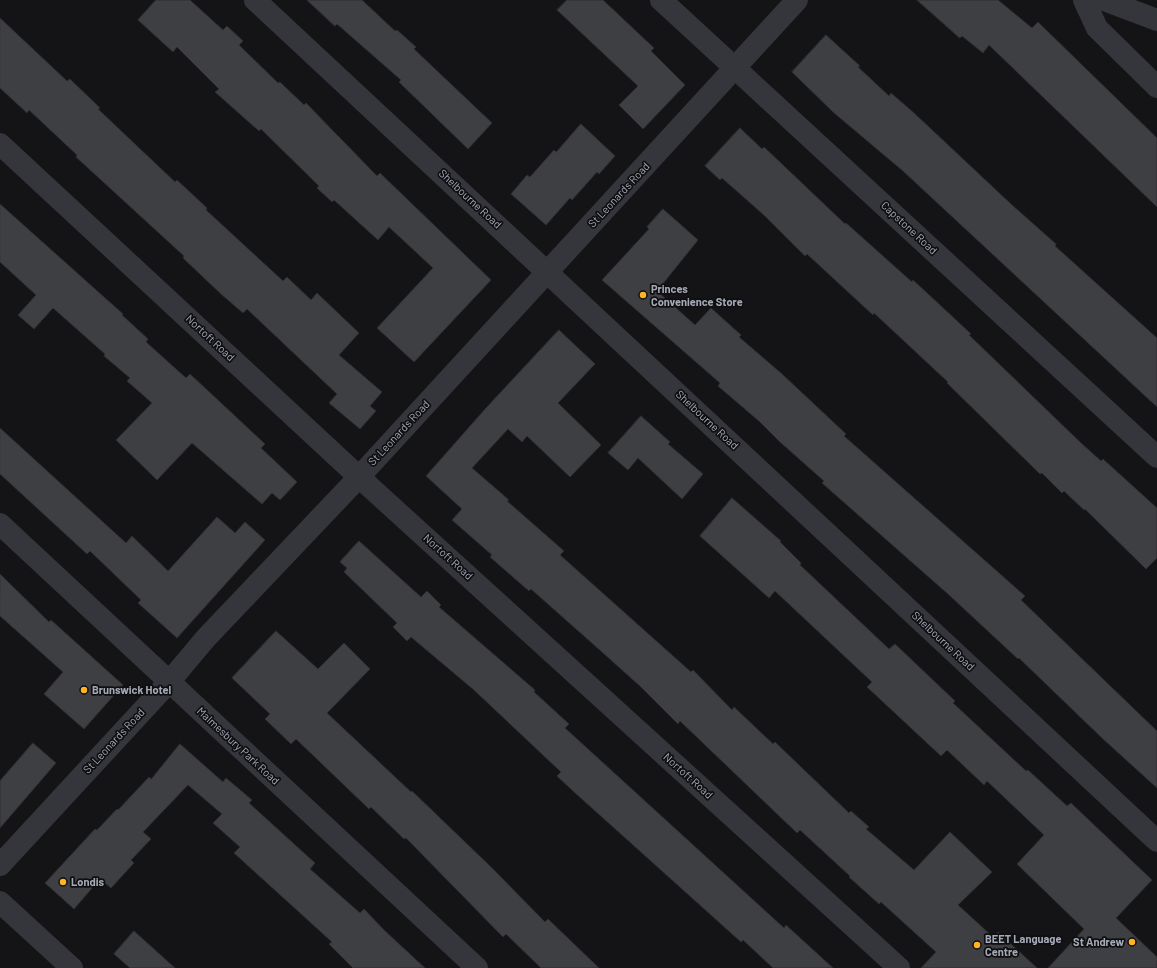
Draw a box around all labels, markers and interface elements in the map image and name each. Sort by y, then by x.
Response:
street label: St Leonards Road [586,160,652,230]
street label: Shelbourne Road [436,167,504,231]
street label: Capstone Road [878,199,940,257]
place label: Princes Convenience Store [651,282,743,308]
marker: Princes Convenience Store [638,290,648,300]
street label: Nortoft Road [183,312,237,364]
street label: Shelbourne Road [673,388,741,452]
street label: St Leonards Road [366,398,432,468]
street label: Nortoft Road [421,531,475,583]
street label: Shelbourne Road [909,609,977,673]
place label: Brunswick Hotel [92,683,171,697]
marker: Brunswick Hotel [79,685,89,695]
street label: Malmesbury Park Road [194,704,282,788]
street label: St Leonards Road [81,706,147,776]
street label: Nortoft Road [661,750,715,802]
place label: Londis [71,875,104,889]
marker: Londis [58,877,68,887]
place label: BEET Language Centre [985,932,1061,958]
place label: St Andrew [1073,935,1124,949]
marker: St Andrew [1127,937,1137,947]
marker: BEET Language Centre [972,940,982,950]

